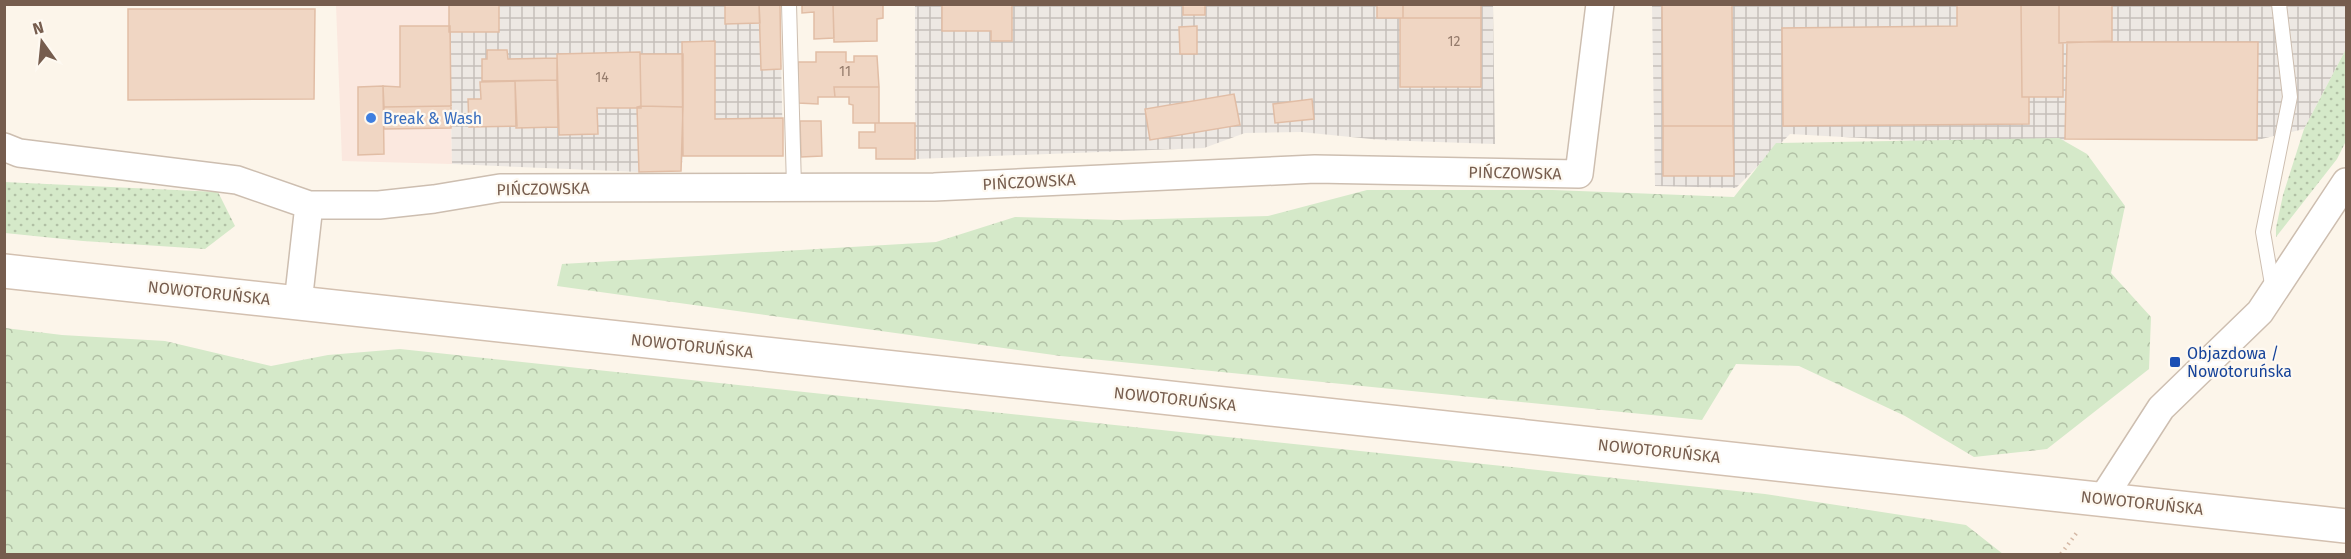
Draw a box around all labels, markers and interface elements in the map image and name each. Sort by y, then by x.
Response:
north arrow [12,12,72,72]
text: N [31,17,46,39]
house number: 12 [1448,33,1461,50]
house number: 11 [839,63,851,80]
house number: 14 [595,69,609,86]
place label: Break & Wash [383,109,482,128]
marker: Break & Wash [364,111,378,125]
street label: PIŃCZOWSKA [1468,162,1563,183]
street label: PIŃCZOWSKA [982,169,1077,194]
street label: PIŃCZOWSKA [496,178,591,199]
street label: NOWOTORUŃSKA [147,276,272,309]
street label: NOWOTORUŃSKA [630,329,755,362]
place label: Objazdowa / Nowotoruńska [2187,344,2292,381]
marker: Objazdowa / Nowotoruńska [2168,355,2182,369]
street label: NOWOTORUŃSKA [1113,382,1238,415]
street label: NOWOTORUŃSKA [1597,434,1722,467]
street label: NOWOTORUŃSKA [2080,486,2205,519]

